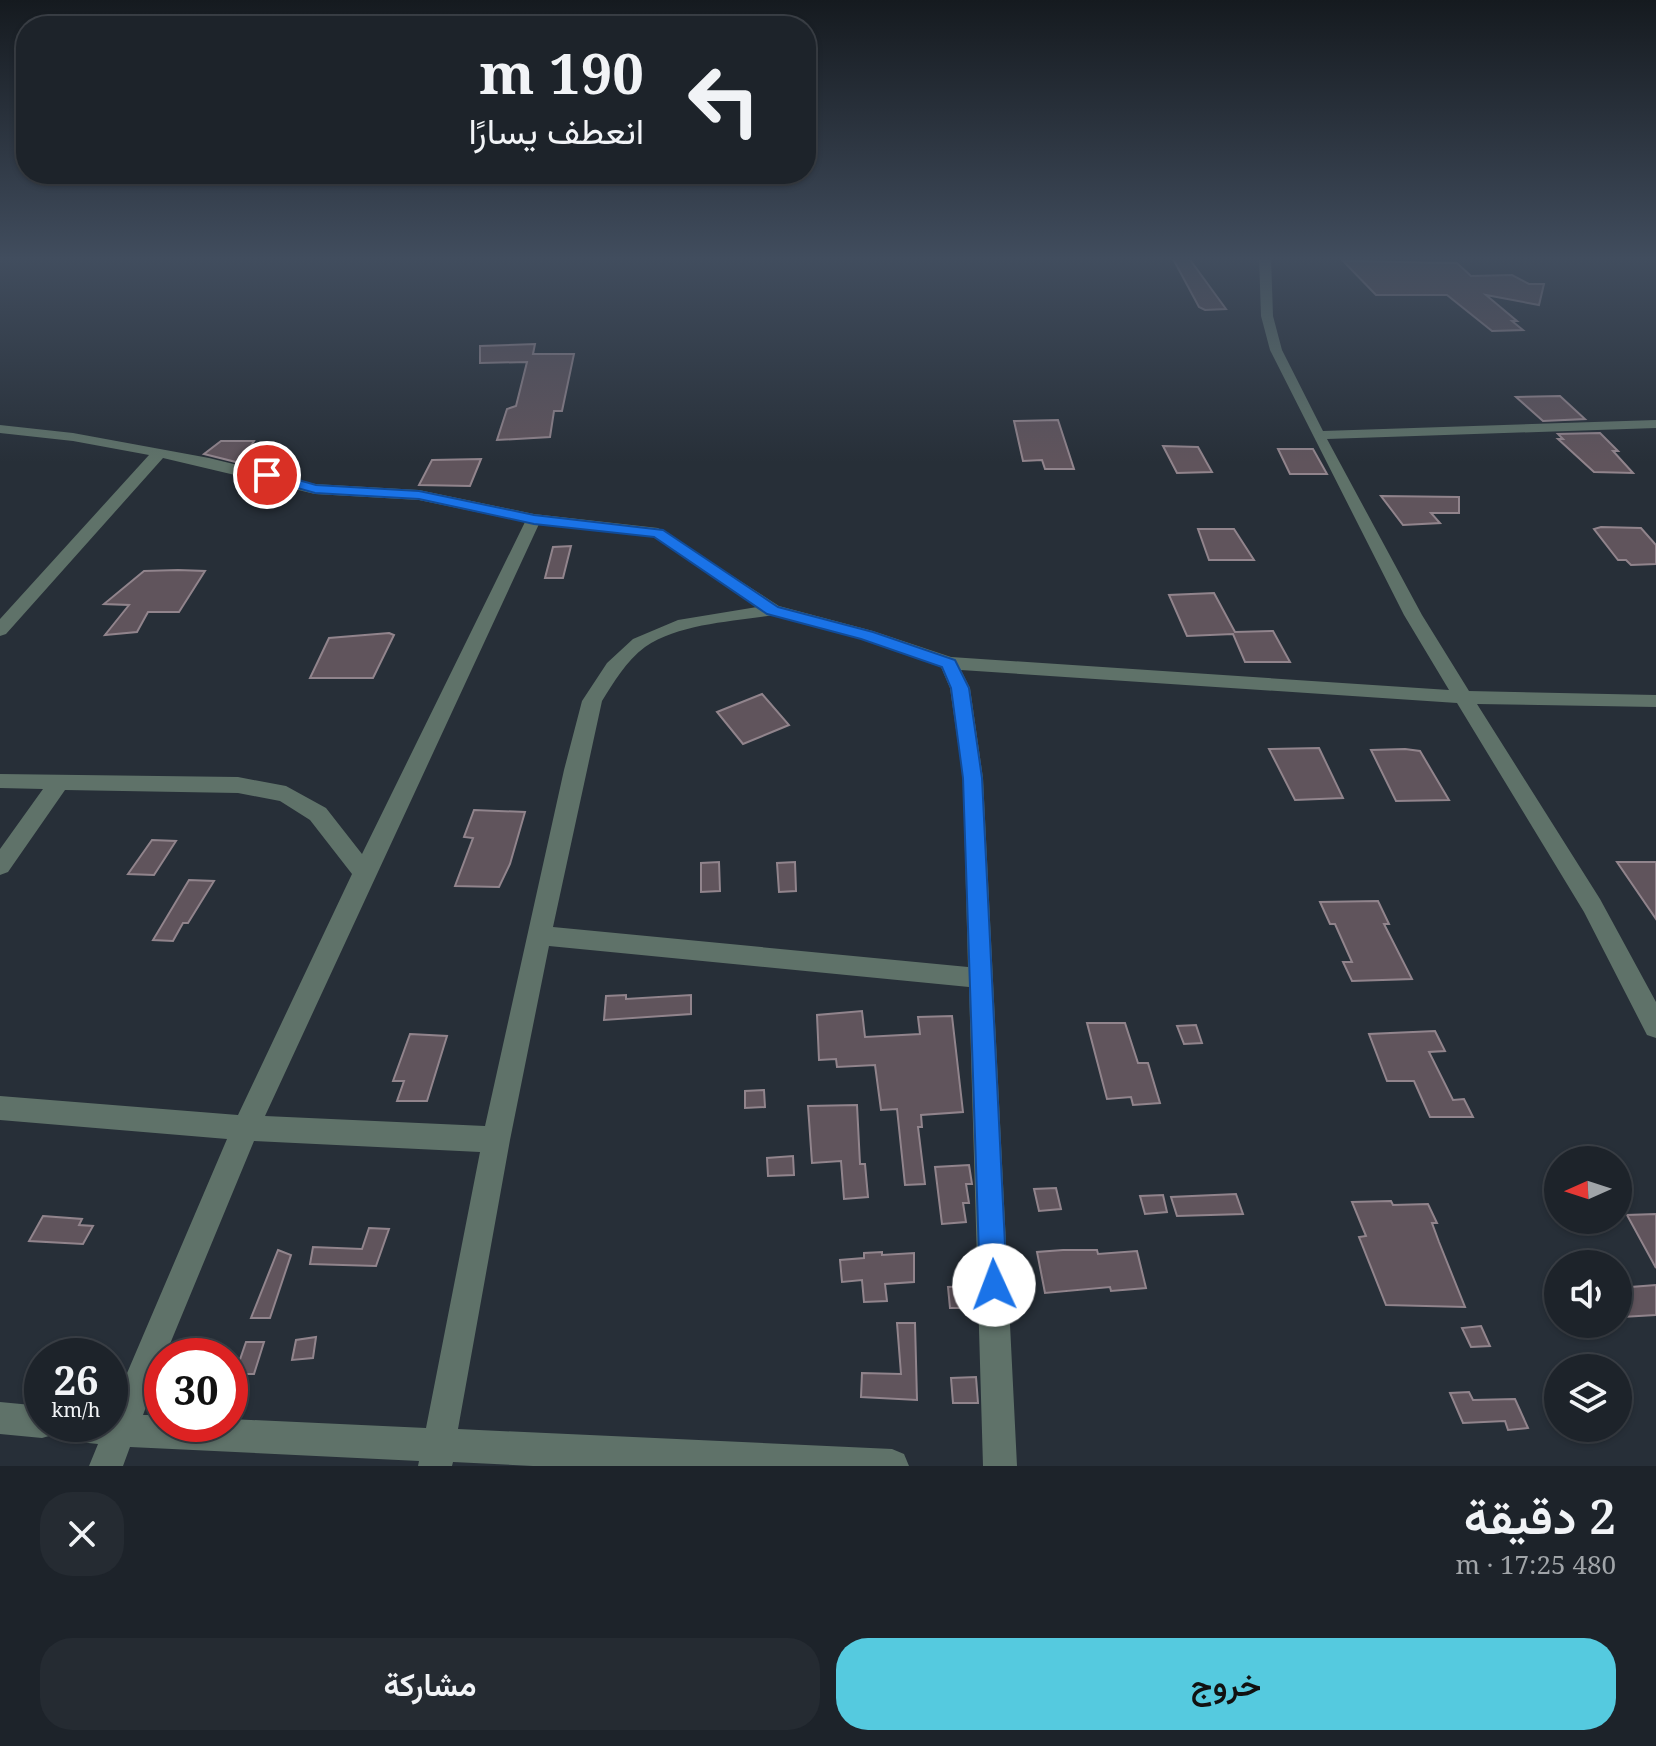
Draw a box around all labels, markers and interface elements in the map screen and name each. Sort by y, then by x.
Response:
text: 190 m [479,34,644,110]
icon: left [672,48,776,152]
text: انعطف يسارًا [468,106,644,155]
pin [233,441,301,509]
icon: arrive [245,453,289,497]
north arrow [1544,1146,1632,1234]
map controls [1544,1146,1632,1442]
position arrow [952,1243,1036,1327]
button: sound [1544,1250,1632,1338]
speed limit sign: 30 [144,1338,248,1442]
text: 26 [53,1352,99,1407]
button: layers [1544,1354,1632,1442]
text: km/h [51,1396,101,1423]
text: 2 دقيقة [1464,1483,1616,1548]
button: close [40,1492,124,1576]
text: 480 m · 17:25 [1455,1546,1616,1582]
button: مشاركة [40,1638,820,1730]
button: خروج [836,1638,1616,1730]

